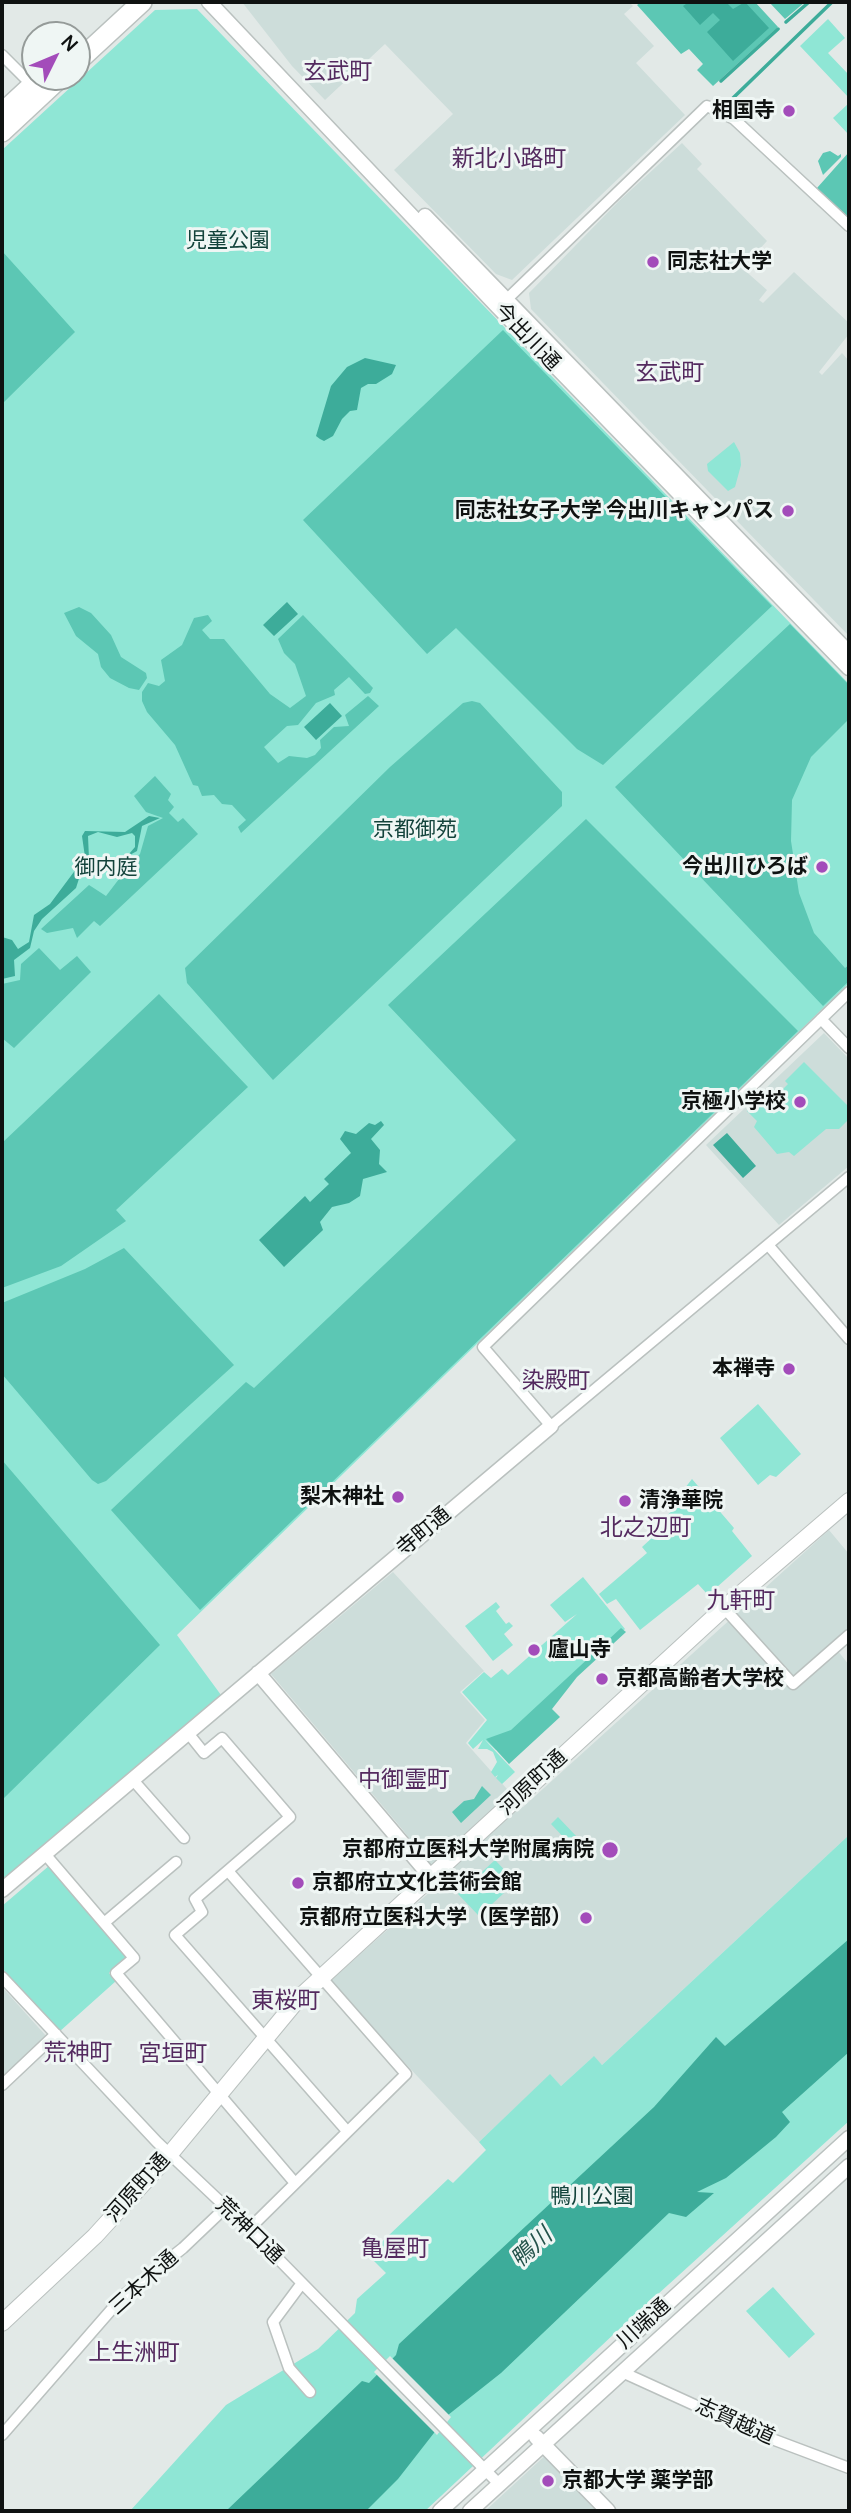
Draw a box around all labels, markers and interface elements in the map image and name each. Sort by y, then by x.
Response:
north arrow [21,21,91,91]
text: N [56,29,84,57]
district label: 玄武町 [304,59,372,87]
place label: 相国寺 [712,98,775,124]
marker: 相国寺 [781,103,797,119]
district label: 新北小路町 [452,146,566,174]
park label: 児童公園 [186,228,270,254]
place label: 同志社大学 [667,249,772,275]
marker: 同志社大学 [645,254,661,270]
street label: 今出川通 [489,298,565,376]
district label: 玄武町 [636,360,704,388]
place label: 同志社女子大学 今出川キャンパス [455,498,774,524]
marker: 同志社女子大学 今出川キャンパス [780,503,796,519]
park label: 京都御苑 [373,817,457,843]
place label: 今出川ひろば [682,854,808,880]
park label: 御内庭 [75,855,137,881]
marker: 今出川ひろば [814,859,830,875]
place label: 京極小学校 [681,1089,786,1115]
marker: 京極小学校 [792,1094,808,1110]
place label: 本禅寺 [712,1356,775,1382]
marker: 本禅寺 [781,1361,797,1377]
district label: 染殿町 [522,1368,590,1396]
place label: 梨木神社 [300,1484,384,1510]
place label: 清浄華院 [639,1488,723,1514]
marker: 梨木神社 [390,1489,406,1505]
marker: 清浄華院 [617,1493,633,1509]
street label: 寺町通 [392,1502,456,1562]
district label: 北之辺町 [600,1515,692,1543]
district label: 九軒町 [707,1588,775,1616]
place label: 廬山寺 [548,1637,611,1663]
marker: 廬山寺 [526,1642,542,1658]
place label: 京都高齢者大学校 [616,1666,784,1692]
marker: 京都高齢者大学校 [594,1671,610,1687]
street label: 河原町通 [494,1745,572,1821]
district label: 中御霊町 [358,1767,450,1795]
place label: 京都府立医科大学附属病院 [342,1837,594,1863]
marker: 京都府立医科大学附属病院 [600,1840,620,1860]
place label: 京都府立文化芸術会館 [312,1870,522,1896]
marker: 京都府立文化芸術会館 [290,1875,306,1891]
place label: 京都府立医科大学（医学部） [299,1905,572,1931]
marker: 京都府立医科大学（医学部） [578,1910,594,1926]
district label: 東桜町 [252,1988,320,2016]
district label: 荒神町 [44,2040,112,2068]
district label: 宮垣町 [139,2041,207,2069]
street label: 河原町通 [101,2148,175,2228]
park label: 鴨川公園 [550,2184,634,2210]
street label: 荒神口通 [210,2193,288,2269]
water label: 鴨川 [506,2222,558,2274]
district label: 亀屋町 [361,2236,429,2264]
street label: 三本木通 [104,2246,184,2320]
street label: 川端通 [612,2294,676,2354]
district label: 上生洲町 [88,2340,180,2368]
street label: 志賀越道 [692,2393,778,2451]
place label: 京都大学 薬学部 [562,2468,713,2494]
marker: 京都大学 薬学部 [540,2473,556,2489]

